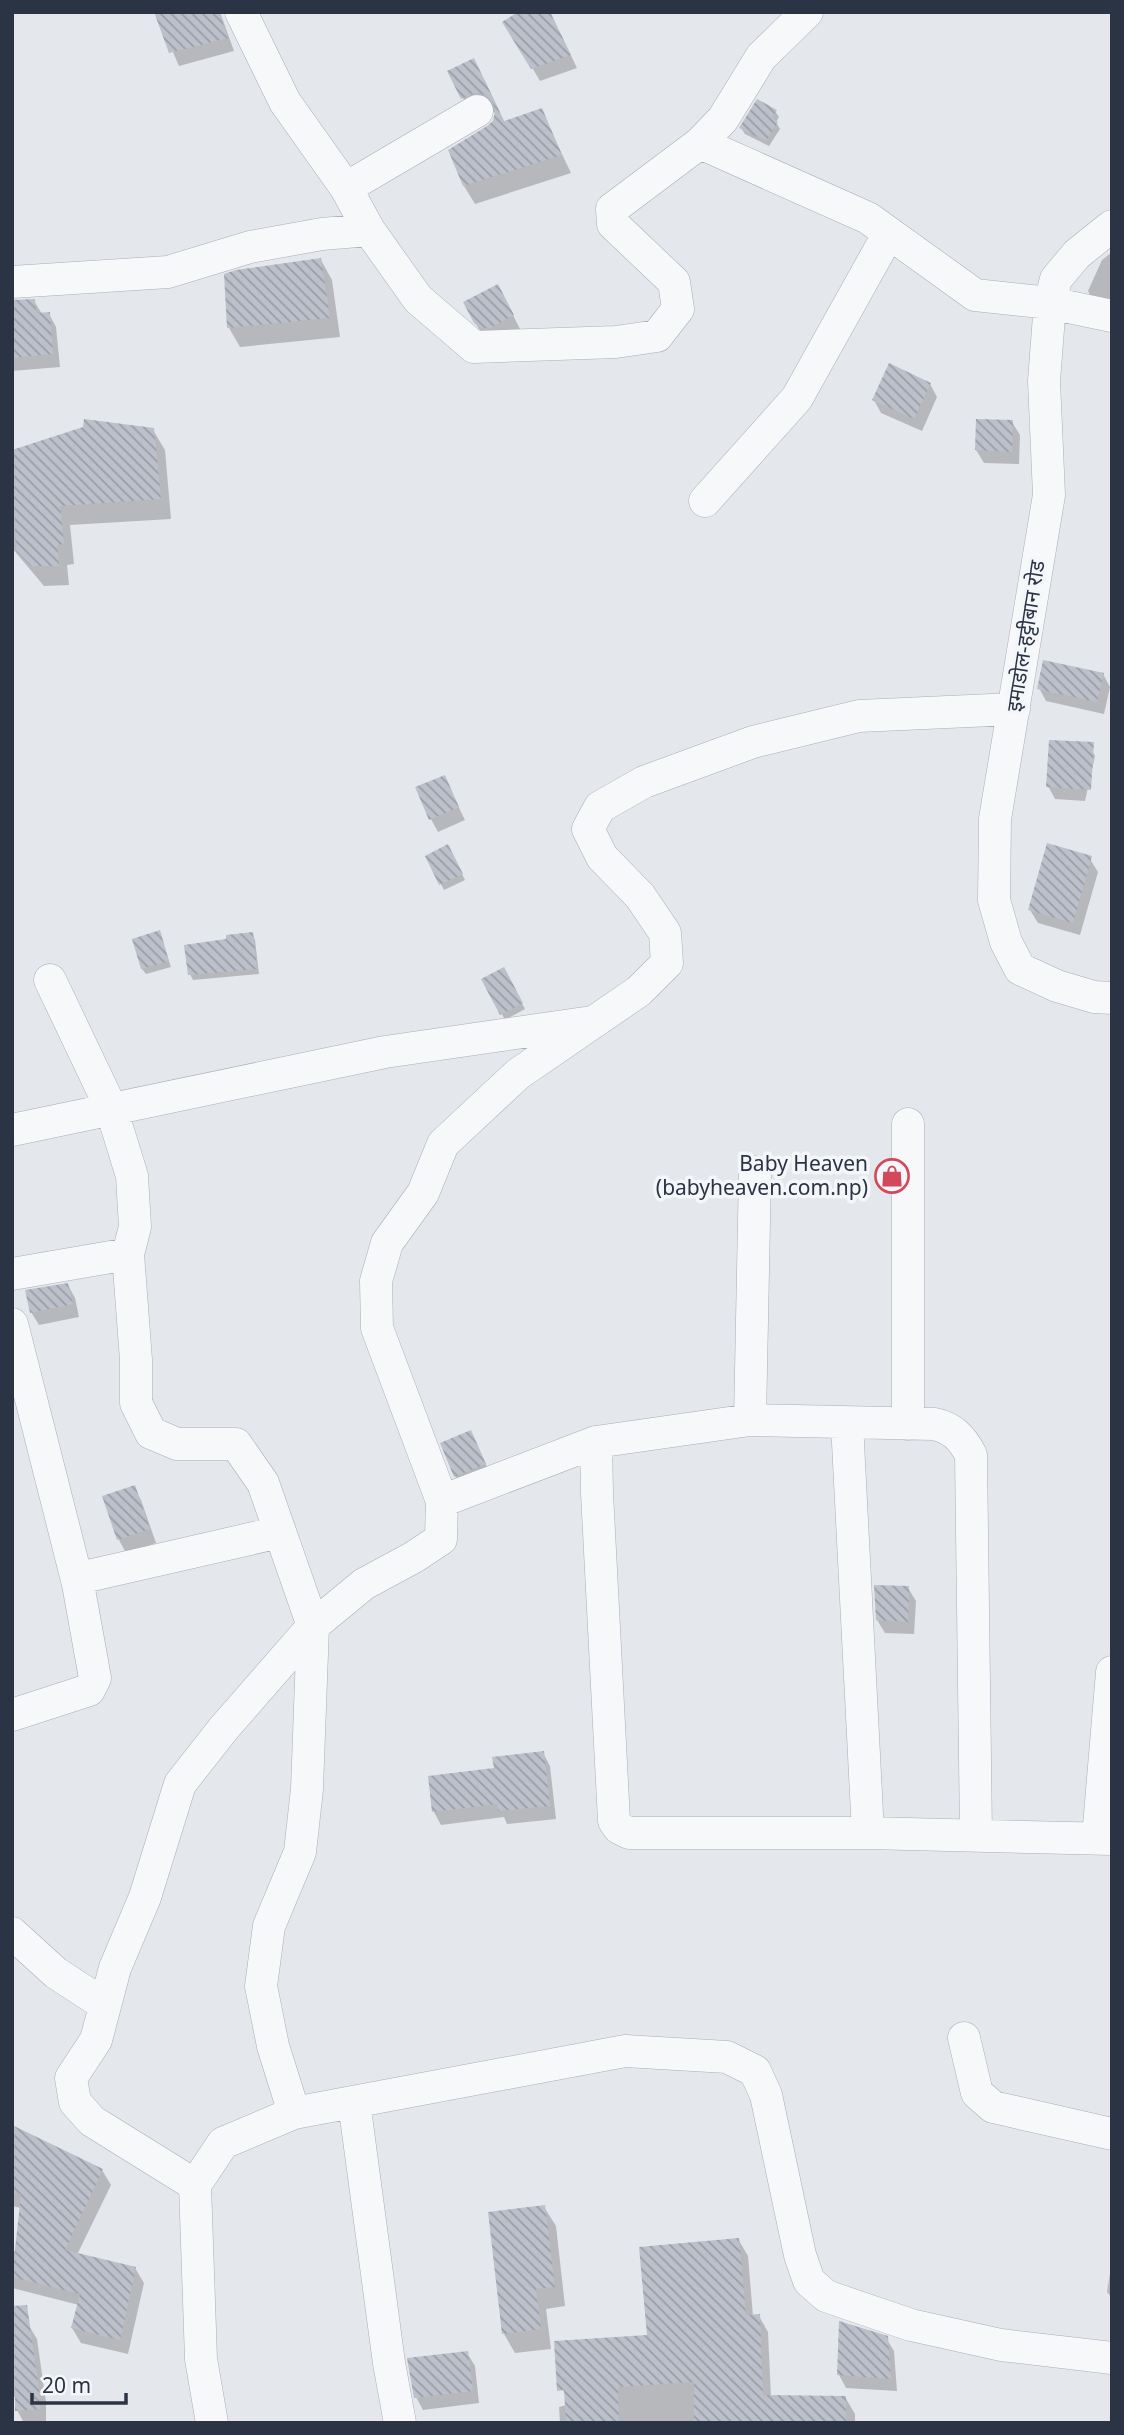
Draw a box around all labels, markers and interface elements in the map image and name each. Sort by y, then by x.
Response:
street label: इमाडोल-हट्टीबान रोड [999,558,1051,713]
place label: Baby Heaven (babyheaven.com.np) [656,1149,868,1201]
shop icon: Baby Heaven (babyheaven.com.np) [873,1157,911,1195]
scale bar [32,2362,126,2406]
text: 20 m [42,2371,91,2399]

